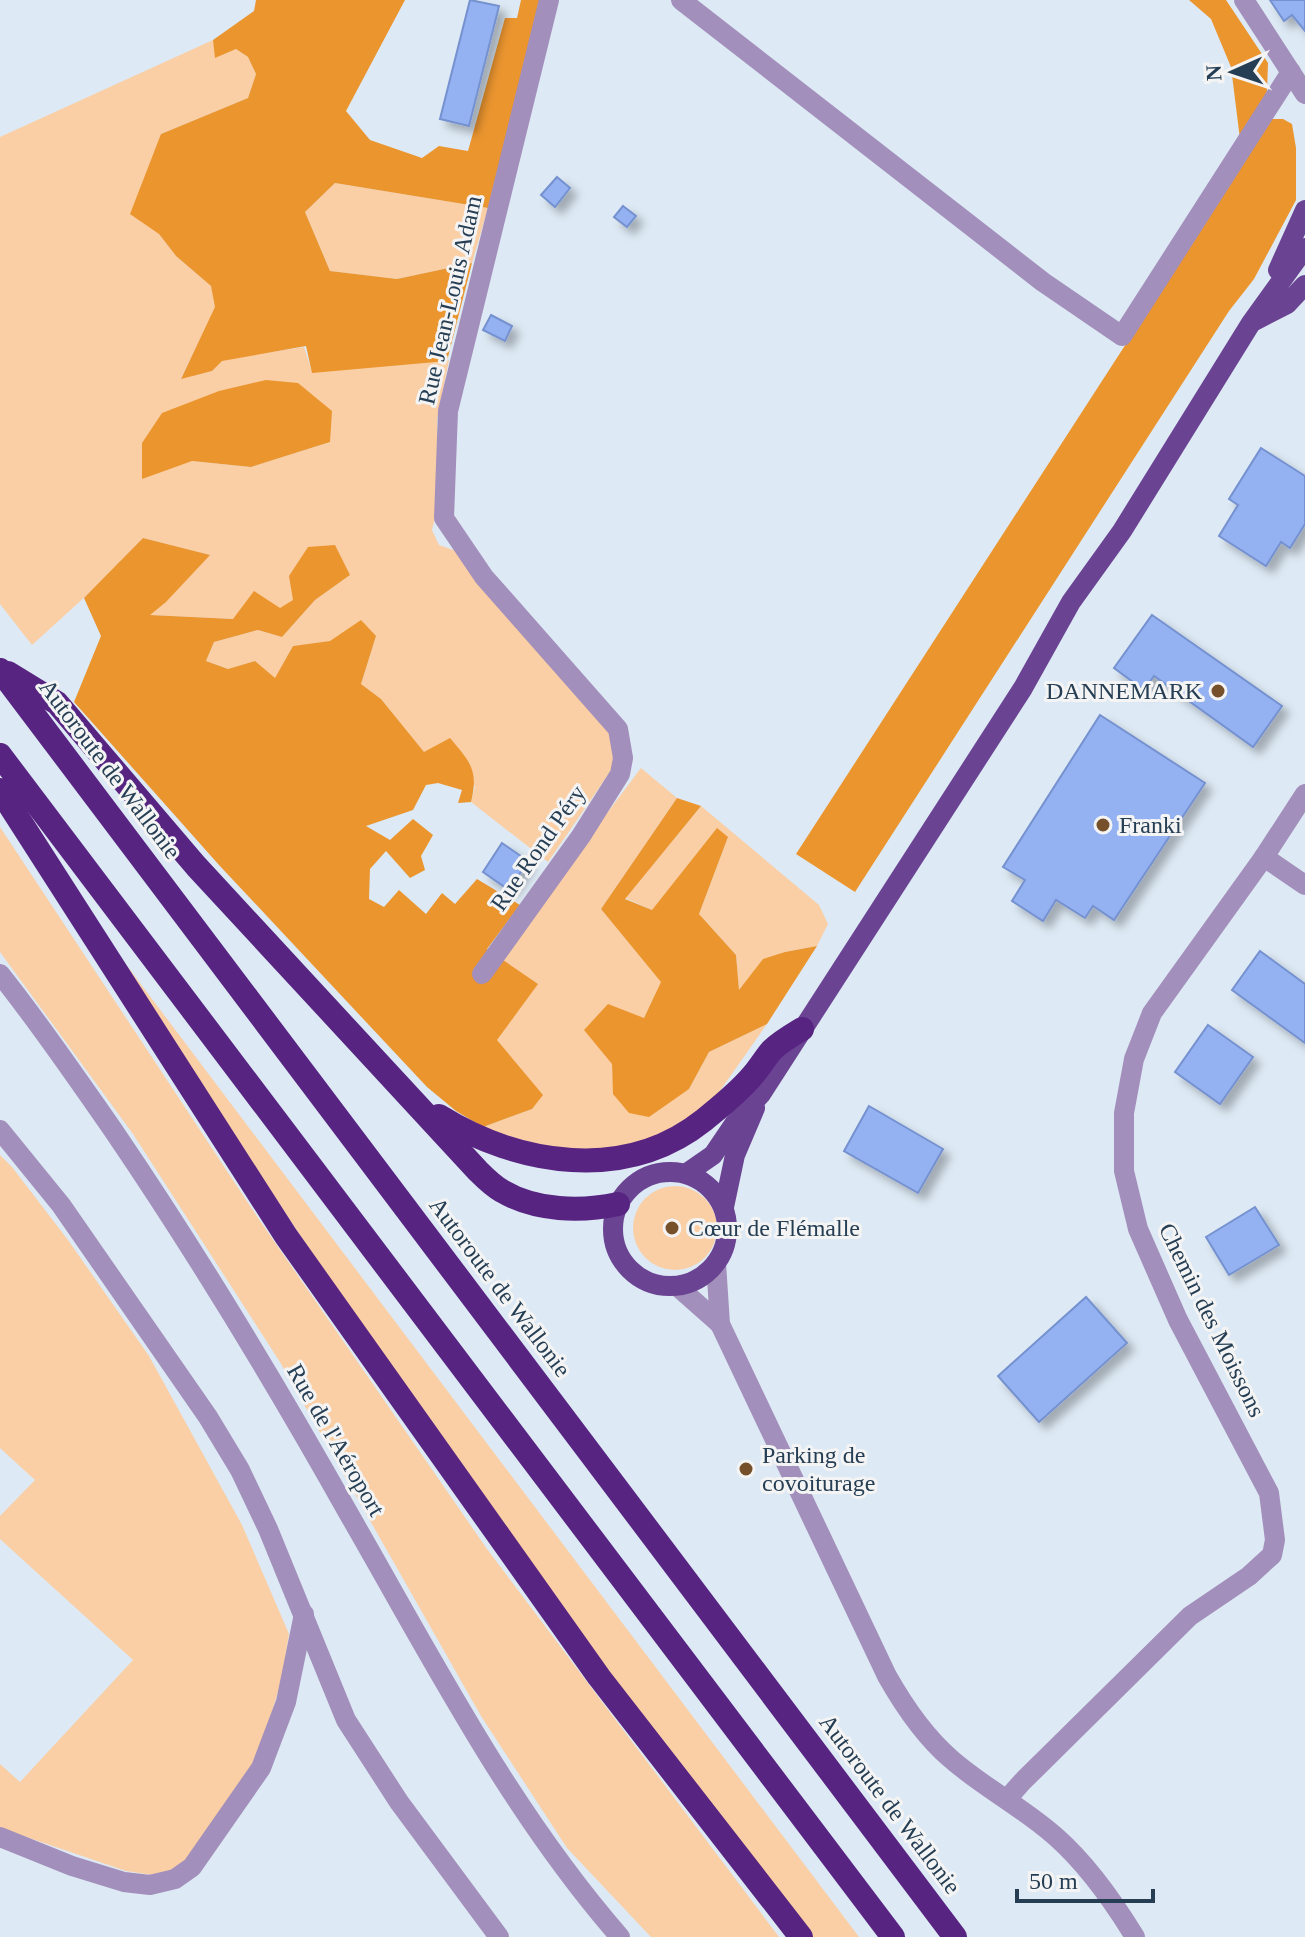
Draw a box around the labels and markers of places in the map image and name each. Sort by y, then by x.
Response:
place label: DANNEMARK [1046,678,1203,704]
marker: DANNEMARK [1209,682,1227,700]
place label: Franki [1119,812,1182,838]
marker: Franki [1094,816,1112,834]
place label: Cœur de Flémalle [688,1215,860,1241]
marker: Cœur de Flémalle [663,1219,681,1237]
place label: Parking de covoiturage [762,1442,875,1496]
marker: Parking de covoiturage [737,1460,755,1478]

